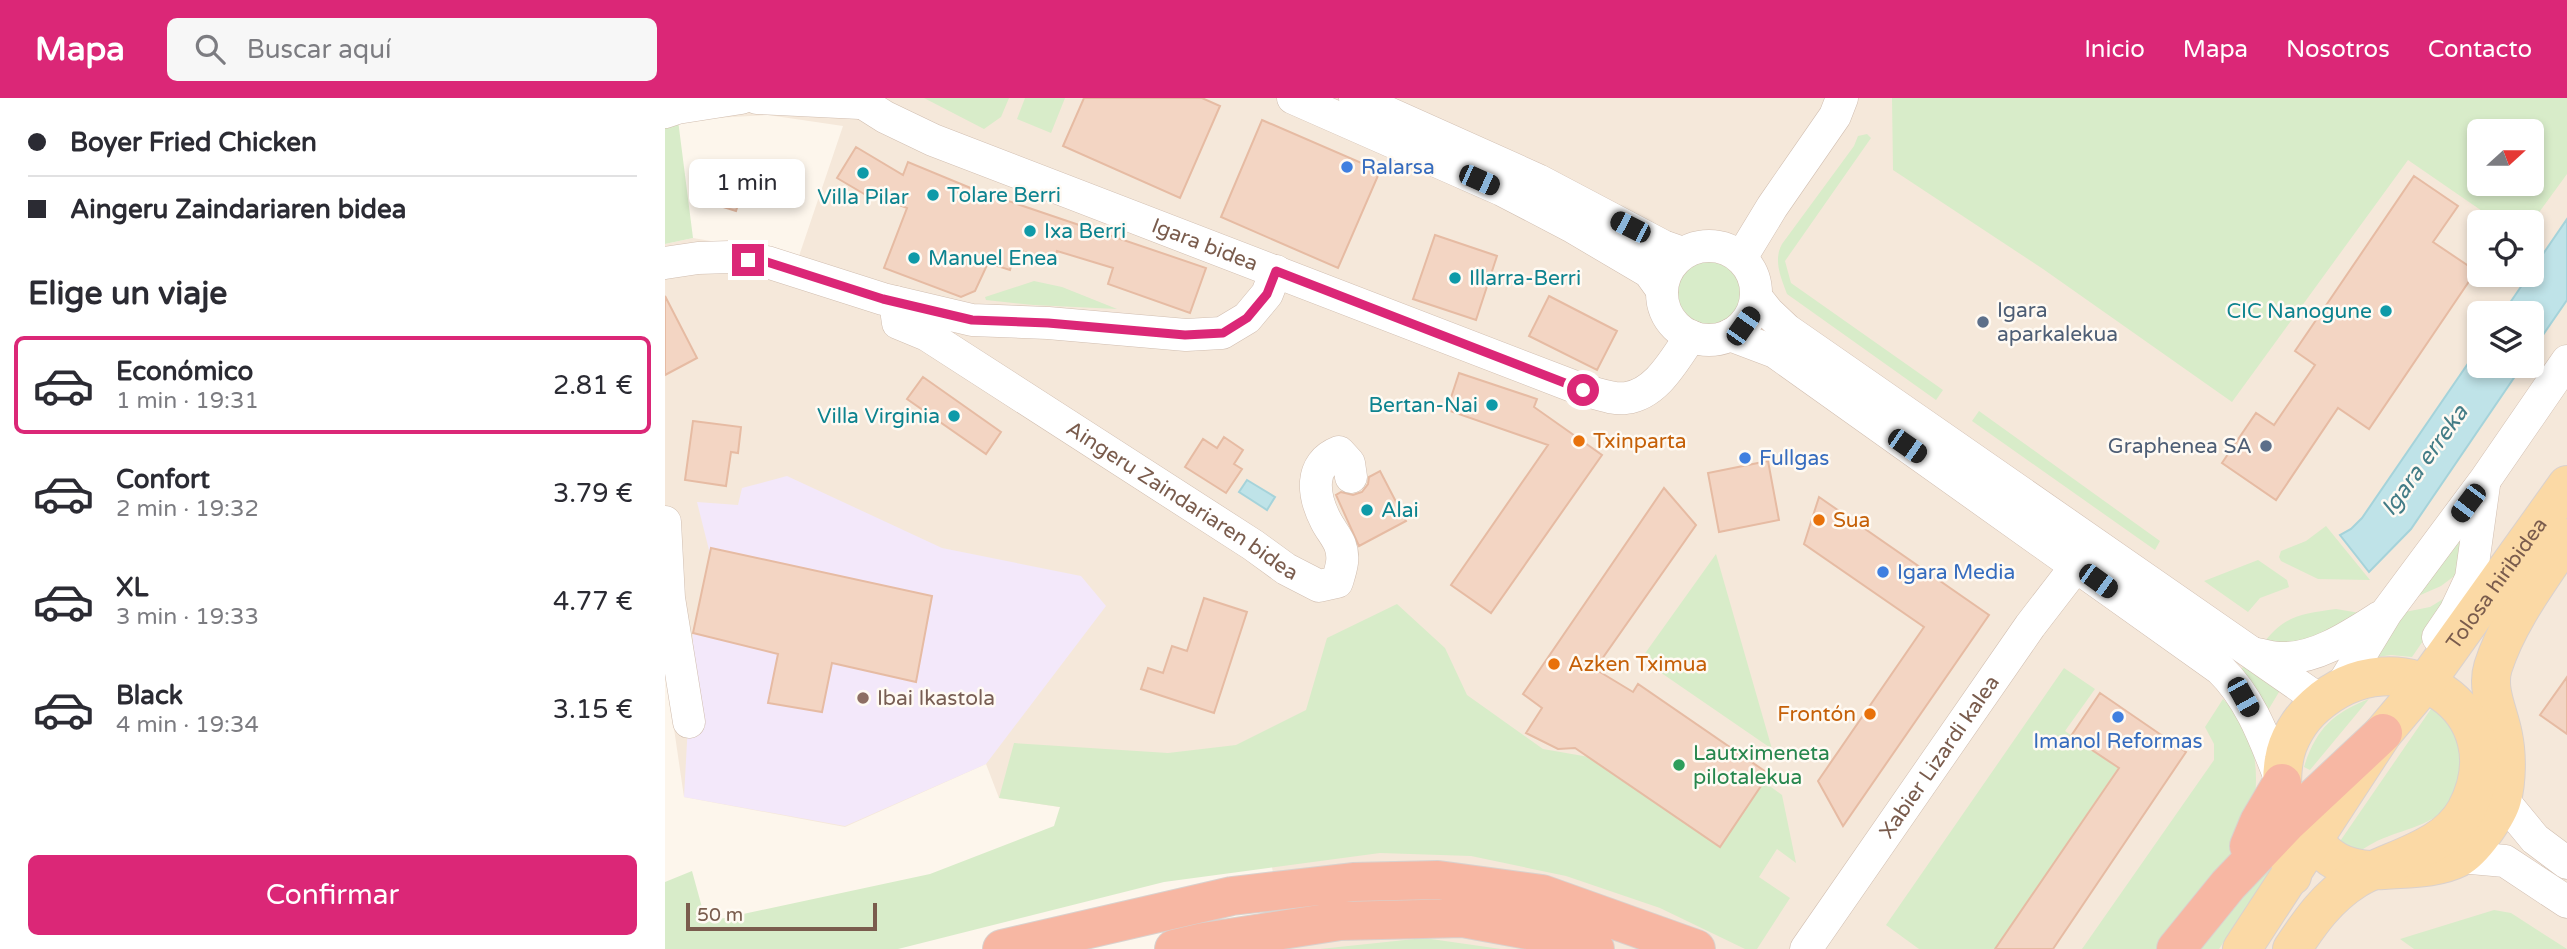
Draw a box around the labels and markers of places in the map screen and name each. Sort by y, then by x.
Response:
place label: Ralarsa [1361,155,1435,180]
marker: Ralarsa [1339,159,1355,175]
marker: Villa Pilar [855,165,871,181]
place label: Tolare Berri [947,183,1061,208]
place label: Villa Pilar [817,185,909,210]
marker: Tolare Berri [925,187,941,203]
place label: Ixa Berri [1044,219,1126,244]
marker: Ixa Berri [1022,223,1038,239]
place label: Manuel Enea [928,246,1058,271]
marker: Manuel Enea [906,250,922,266]
place label: Illarra-Berri [1469,266,1581,291]
marker: Illarra-Berri [1447,270,1463,286]
place label: Igara aparkalekua [1997,298,2118,347]
place label: CIC Nanogune [2226,299,2372,324]
marker: CIC Nanogune [2378,303,2394,319]
marker: Igara aparkalekua [1975,314,1991,330]
place label: Bertan-Nai [1369,393,1478,418]
marker: Bertan-Nai [1484,397,1500,413]
place label: Villa Virginia [817,404,940,429]
marker: Villa Virginia [946,408,962,424]
place label: Txinparta [1593,429,1687,454]
marker: Txinparta [1571,433,1587,449]
place label: Graphenea SA [2108,434,2252,459]
marker: Graphenea SA [2258,438,2274,454]
place label: Fullgas [1759,446,1829,471]
marker: Fullgas [1737,450,1753,466]
place label: Alai [1381,498,1419,523]
marker: Alai [1359,502,1375,518]
place label: Sua [1833,508,1870,533]
marker: Sua [1811,512,1827,528]
place label: Igara Media [1897,560,2015,585]
marker: Igara Media [1875,564,1891,580]
place label: Azken Tximua [1568,652,1707,677]
marker: Azken Tximua [1546,656,1562,672]
place label: Ibai Ikastola [877,686,995,711]
marker: Ibai Ikastola [855,690,871,706]
place label: Frontón [1777,702,1856,727]
marker: Frontón [1862,706,1878,722]
marker: Imanol Reformas [2110,709,2126,725]
place label: Imanol Reformas [2033,729,2203,754]
place label: Lautximeneta pilotalekua [1693,741,1830,790]
marker: Lautximeneta pilotalekua [1671,757,1687,773]

